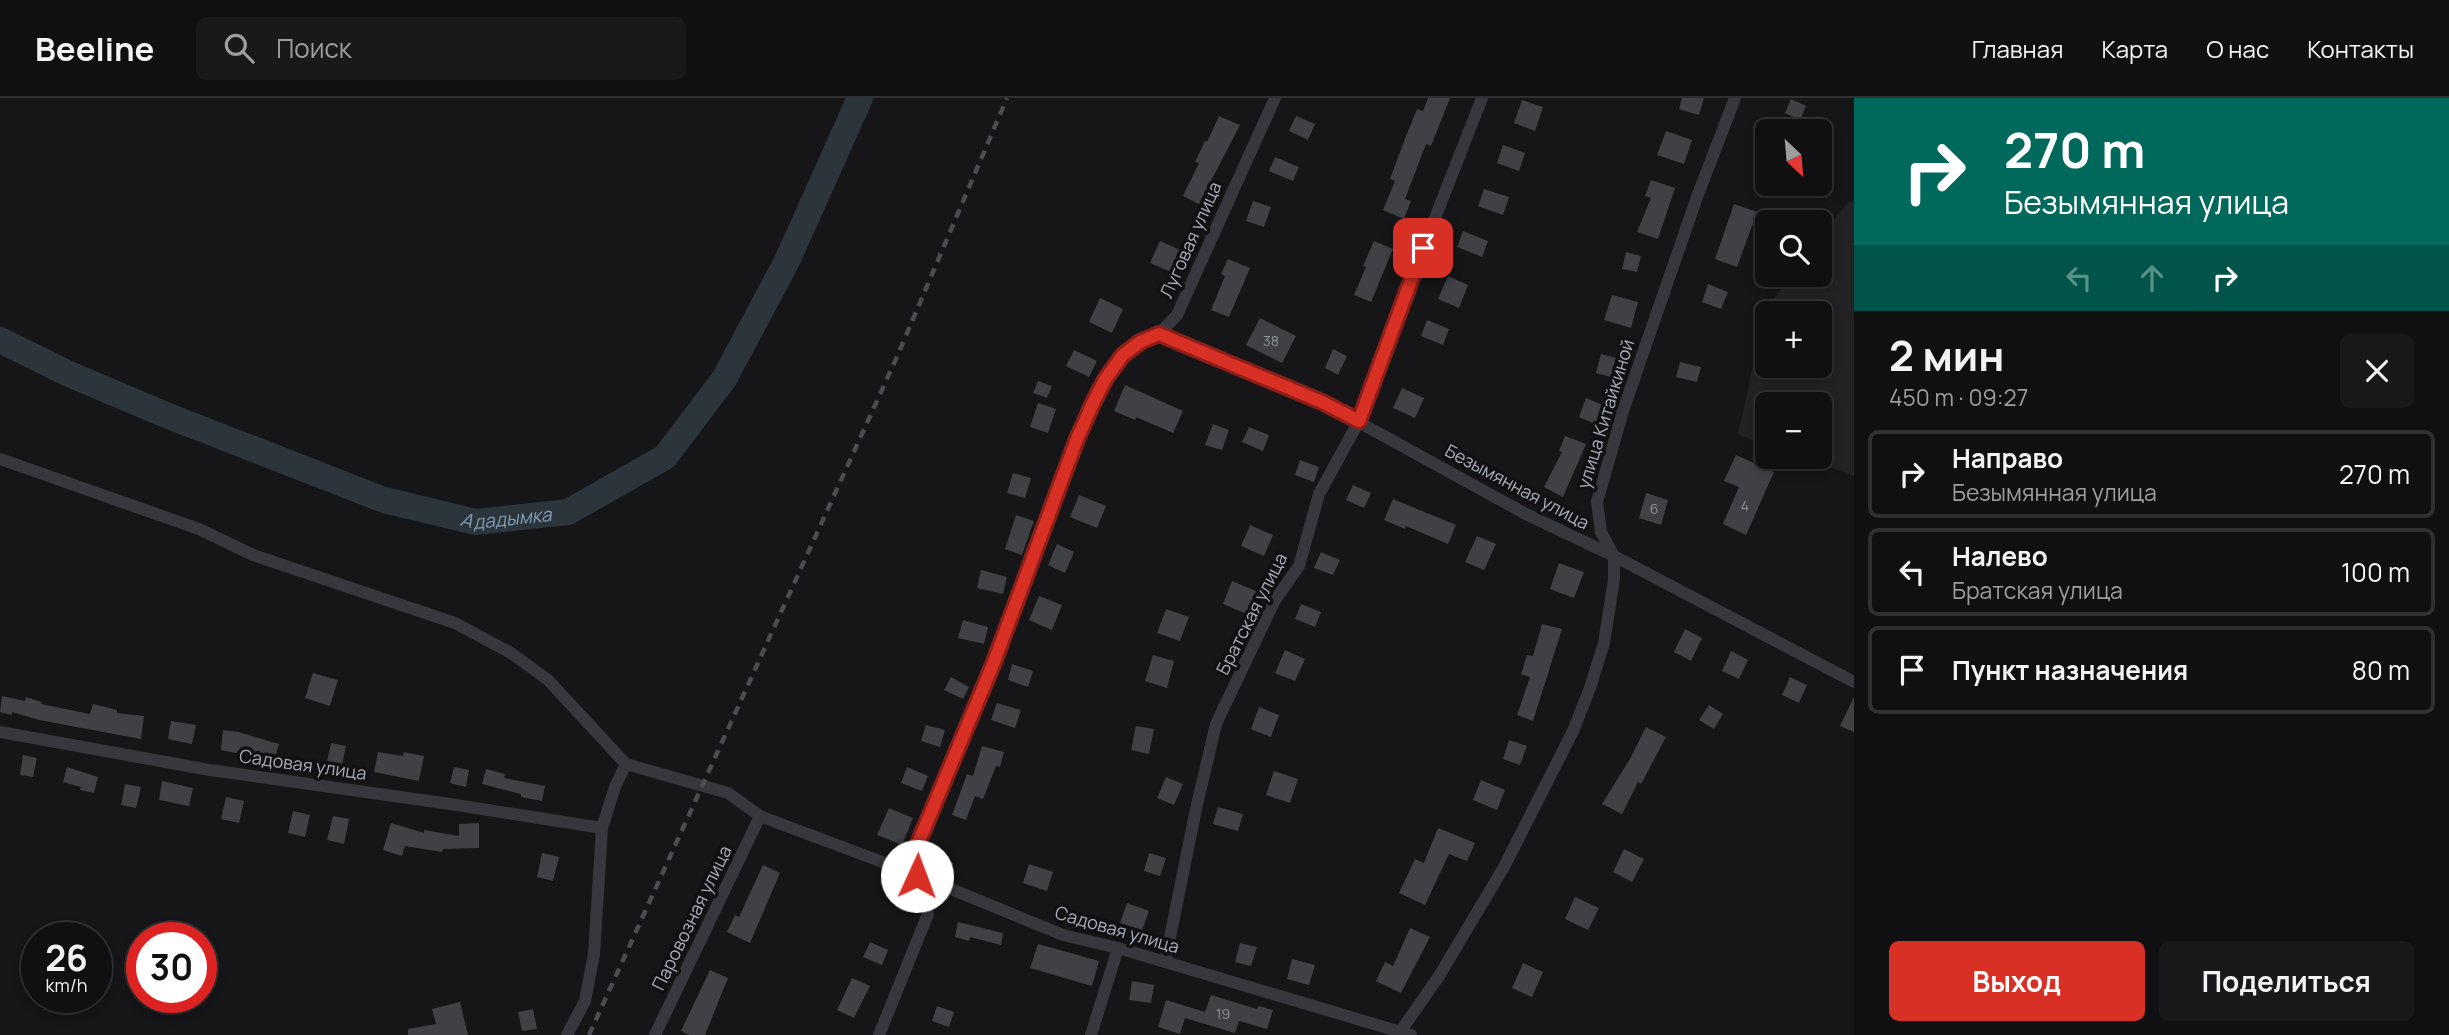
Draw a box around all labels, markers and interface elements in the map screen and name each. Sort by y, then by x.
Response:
search box [196,17,686,80]
text: Beeline [35,26,154,71]
icon: search [220,29,258,67]
text: Поиск [276,30,352,66]
text: Главная [1972,32,2063,65]
text: Карта [2101,32,2168,65]
text: О нас [2206,32,2269,65]
text: Контакты [2307,32,2414,65]
text: 270 m [2004,116,2145,183]
north arrow [1755,119,1832,196]
map controls [1755,119,1832,469]
icon: right [1889,126,1980,217]
street label: Луговая улица [1154,178,1226,302]
text: Безымянная улица [2004,180,2289,224]
button: search [1755,210,1832,287]
pin [1393,218,1453,278]
icon: arrive [1404,229,1442,267]
icon: left [2060,259,2098,297]
icon: ahead [2133,259,2171,297]
icon: right [2206,259,2244,297]
button: + [1755,301,1832,378]
text: 2 мин [1889,326,2005,384]
house number: 38 [1263,331,1279,350]
button: close [2340,334,2414,408]
street label: улица Китайкиной [1571,336,1639,491]
text: 450 m · 09:27 [1889,381,2028,413]
button: − [1755,392,1832,469]
street label: Безымянная улица [1441,438,1594,534]
text: Направо [1952,440,2063,476]
icon: right [1893,455,1931,493]
text: 270 m [2339,456,2410,492]
text: Безымянная улица [1952,476,2157,508]
house number: 4 [1741,496,1749,515]
house number: 6 [1650,499,1658,518]
water label: Ададымка [458,501,554,535]
text: Налево [1952,538,2048,574]
street label: Братская улица [1210,549,1292,679]
icon: left [1893,553,1931,591]
text: 100 m [2341,554,2410,590]
text: Братская улица [1952,574,2123,606]
icon: arrive [1893,651,1931,689]
text: Пункт назначения [1952,652,2188,688]
text: 80 m [2352,652,2410,688]
street label: Садовая улица [238,743,368,785]
position arrow [880,839,954,913]
street label: Паровозная улица [646,841,737,994]
street label: Садовая улица [1052,900,1182,958]
speed limit sign: 30 [126,922,217,1013]
text: 26 [45,934,88,982]
button: Выход [1889,941,2145,1021]
button: Поделиться [2159,941,2414,1021]
text: km/h [46,973,87,997]
house number: 19 [1216,1004,1230,1023]

